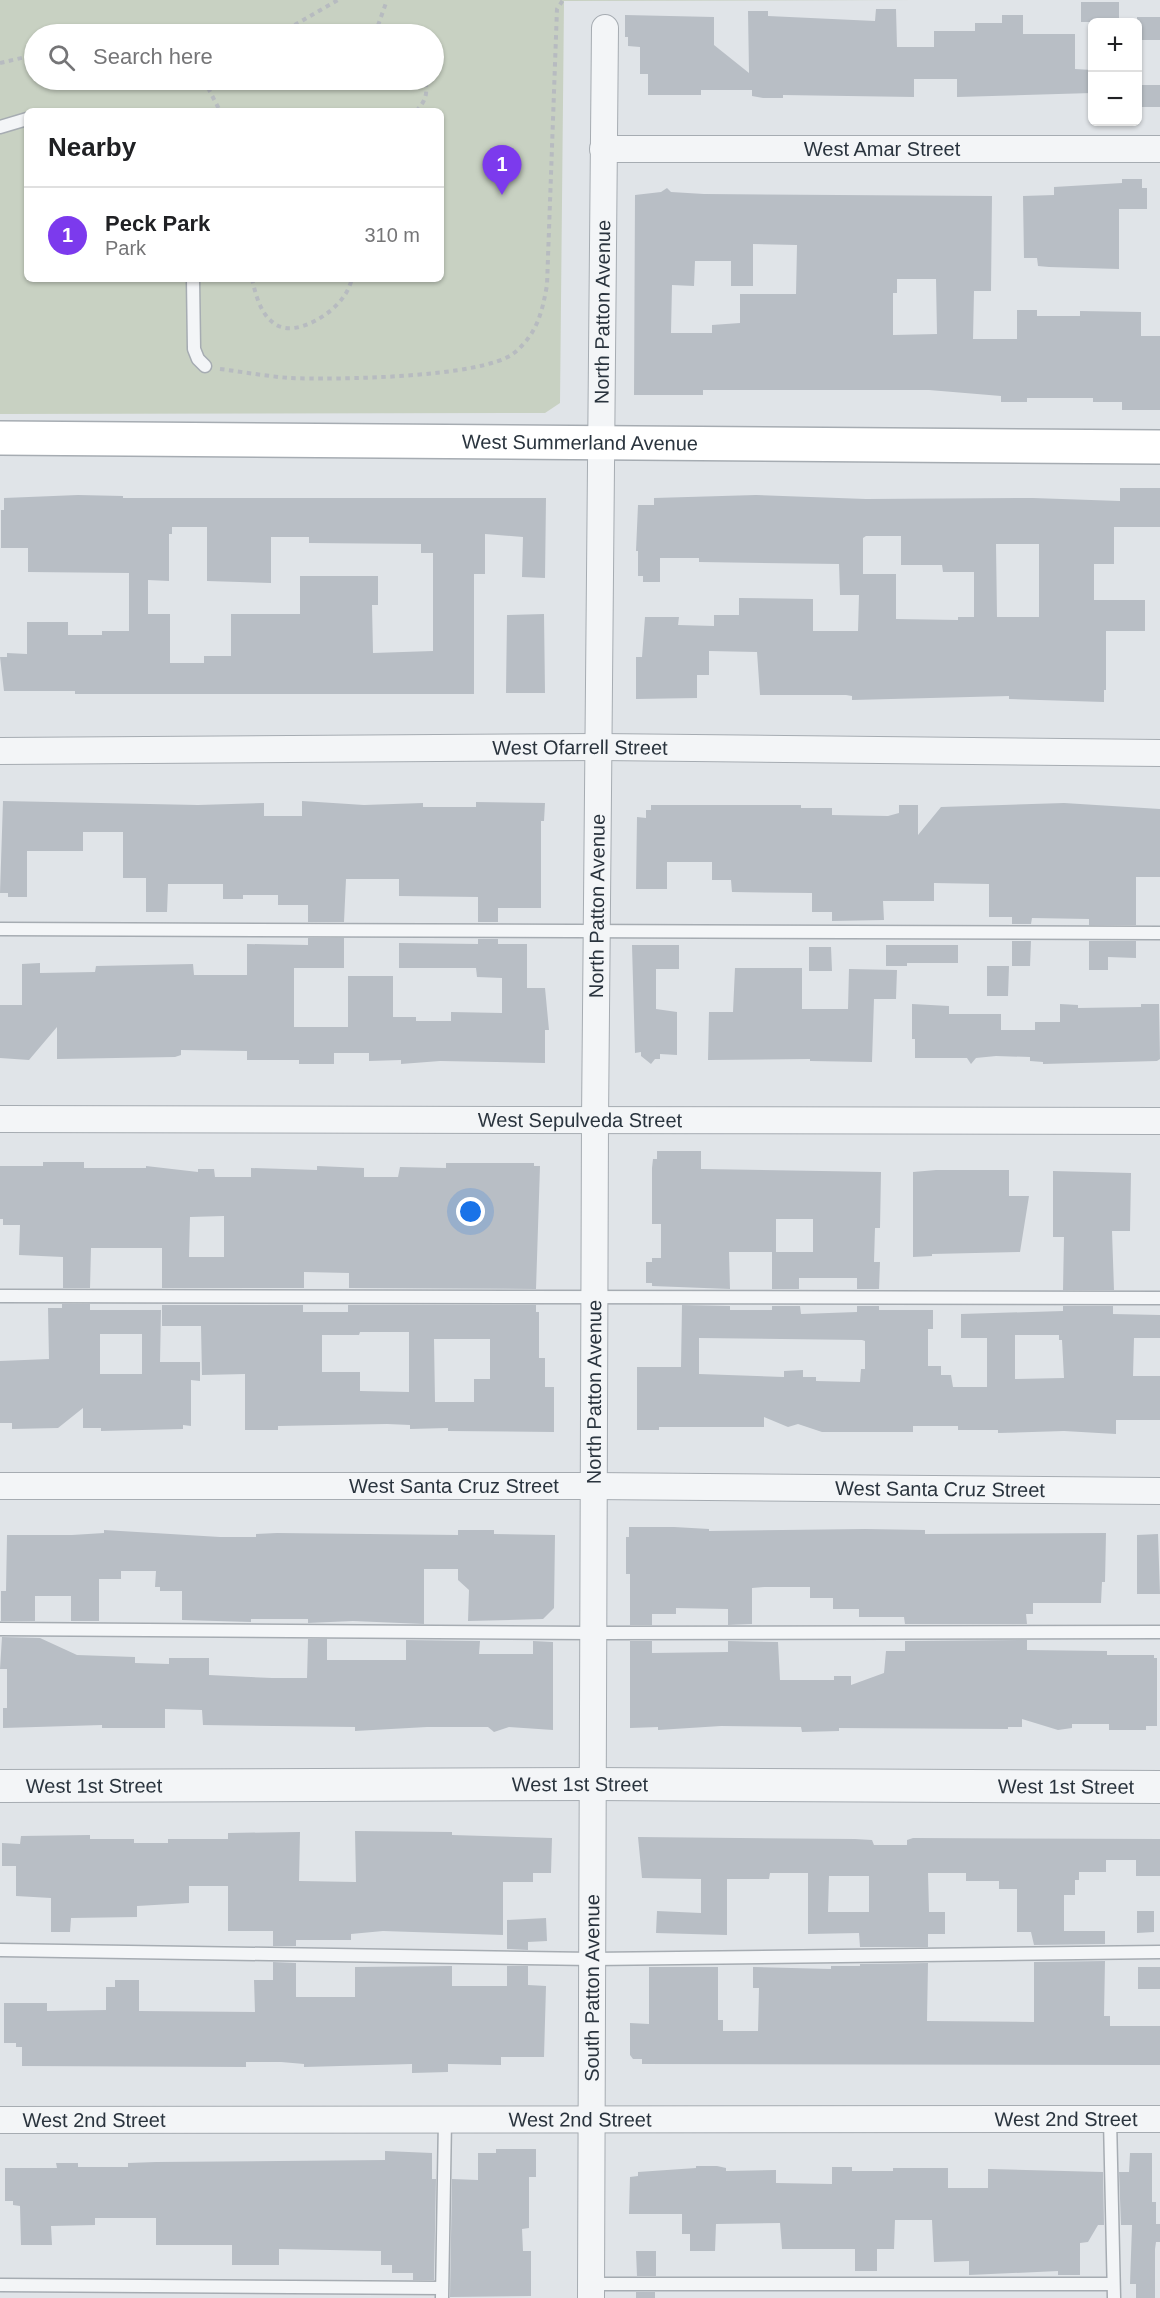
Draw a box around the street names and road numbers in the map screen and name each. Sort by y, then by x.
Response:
street label: West Amar Street [804,138,961,160]
street label: North Patton Avenue [591,220,614,404]
street label: West Summerland Avenue [462,431,698,454]
street label: West Ofarrell Street [492,736,668,759]
street label: North Patton Avenue [585,814,609,998]
street label: West Sepulveda Street [478,1109,683,1131]
street label: North Patton Avenue [583,1300,605,1484]
street label: West Santa Cruz Street [349,1475,559,1497]
street label: West Santa Cruz Street [835,1477,1045,1501]
street label: West 1st Street [512,1773,649,1795]
street label: West 1st Street [26,1774,163,1797]
street label: West 1st Street [998,1775,1135,1798]
street label: South Patton Avenue [581,1894,603,2082]
street label: West 2nd Street [508,2108,652,2131]
street label: West 2nd Street [994,2108,1138,2130]
street label: West 2nd Street [22,2109,166,2131]

